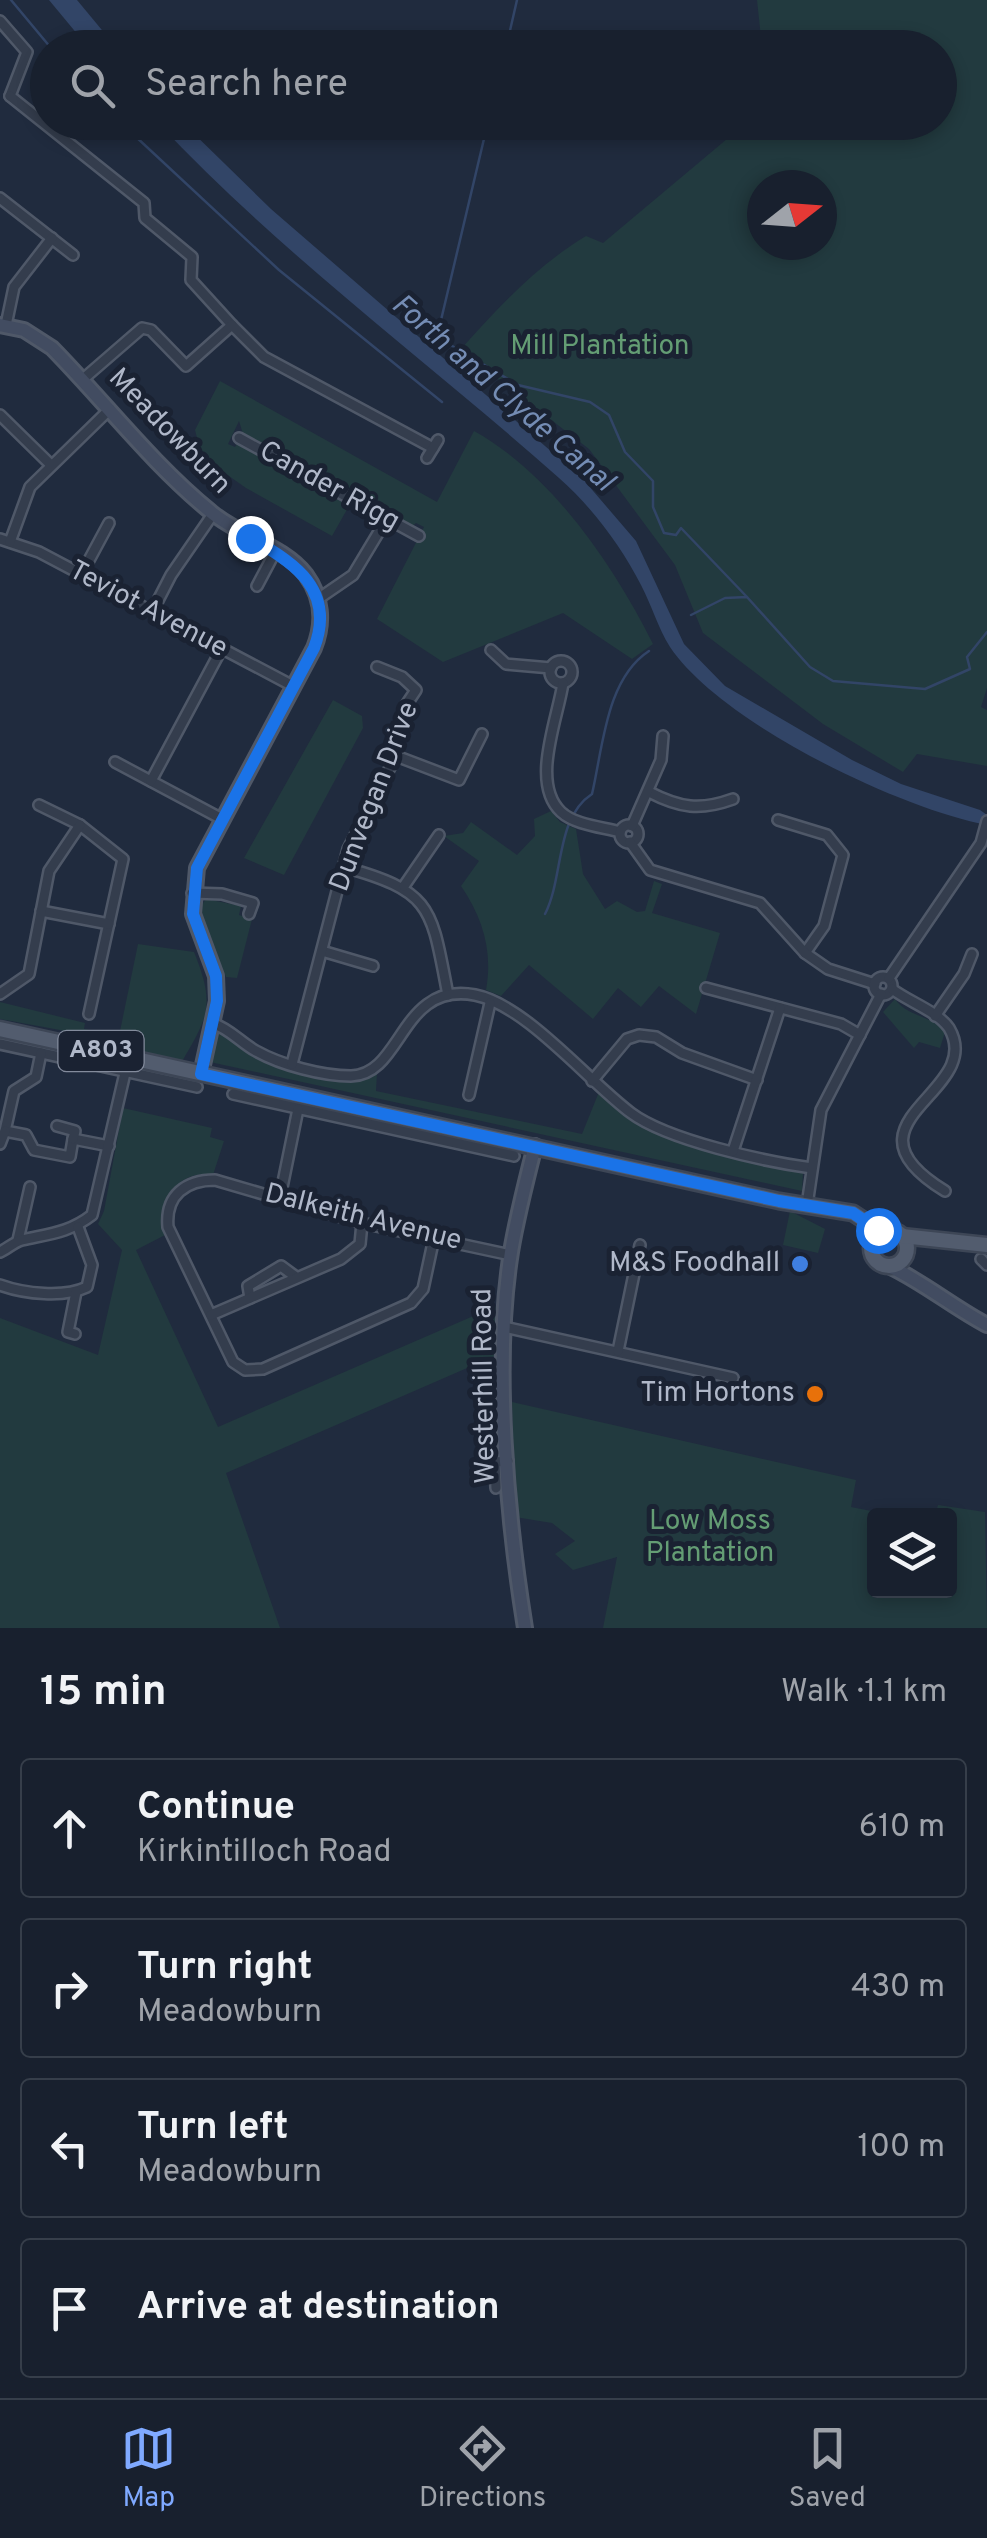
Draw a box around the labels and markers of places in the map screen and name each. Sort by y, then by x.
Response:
place label: M&S Foodhall [609,1246,780,1282]
marker: M&S Foodhall [789,1253,811,1275]
place label: Tim Hortons [640,1376,795,1412]
marker: Tim Hortons [804,1383,826,1405]

